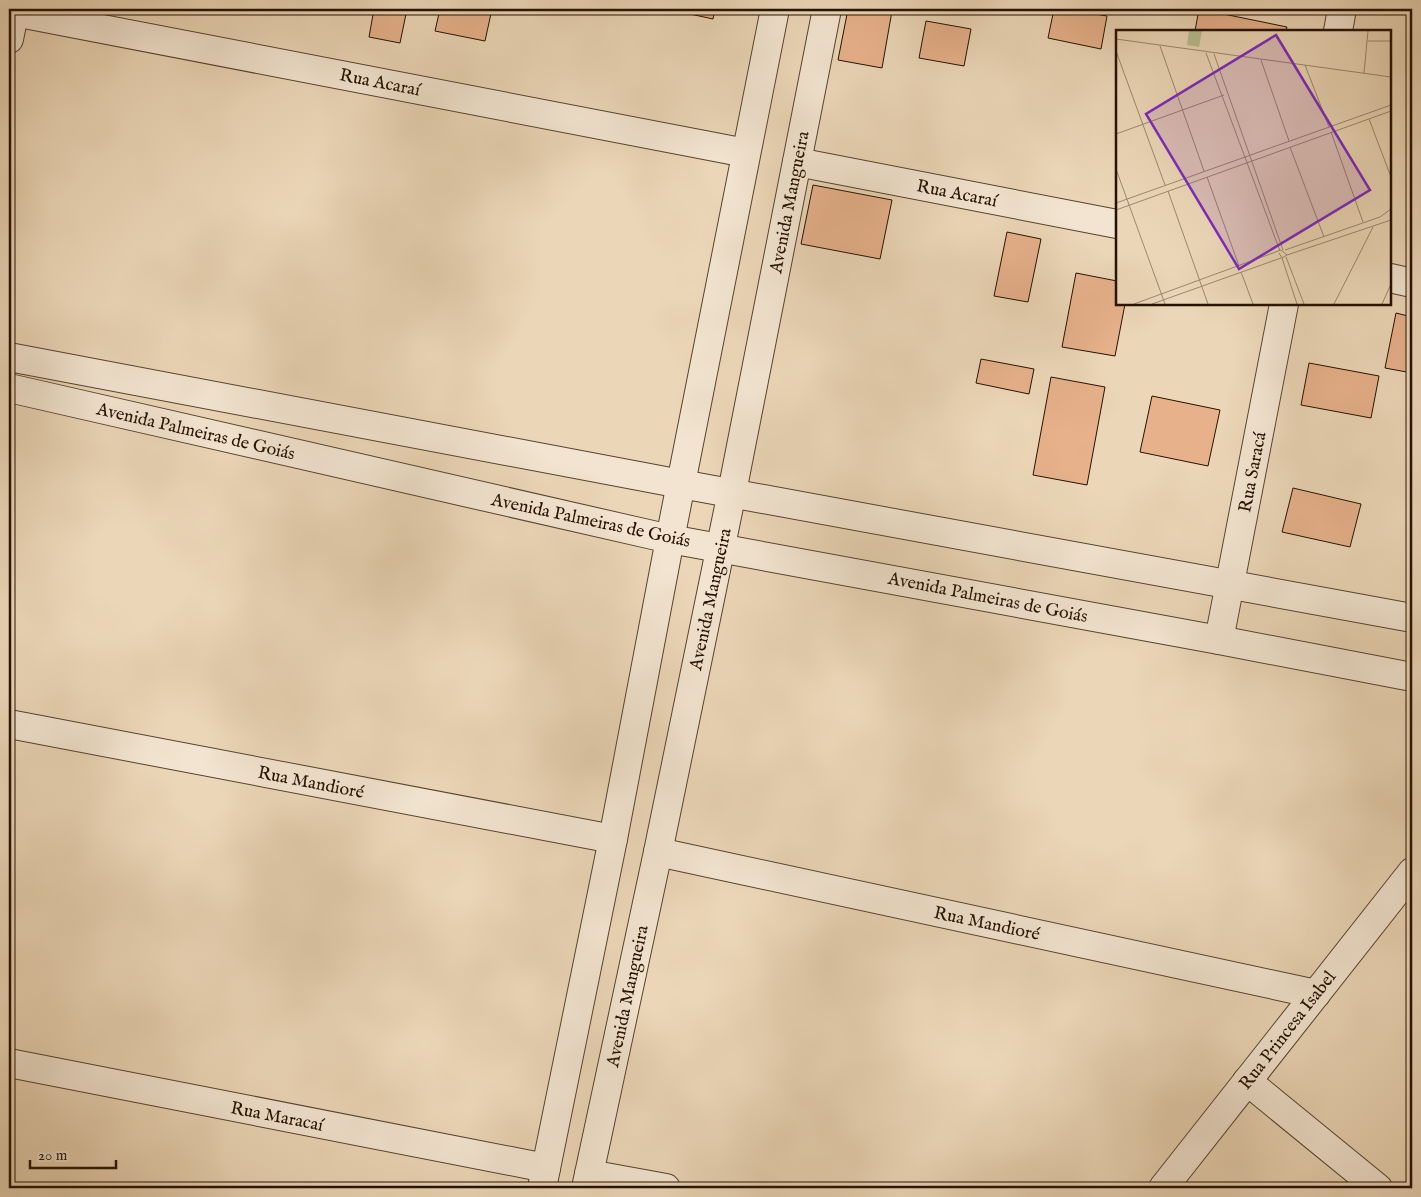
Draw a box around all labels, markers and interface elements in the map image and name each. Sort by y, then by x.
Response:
inset map [1116,30,1391,305]
street label: Rua Acaraí [338,64,423,103]
street label: Avenida Mangueira [765,129,816,276]
street label: Rua Acaraí [915,175,1000,214]
street label: Avenida Palmeiras de Goiás [93,398,297,466]
street label: Rua Saracá [1234,430,1273,515]
street label: Avenida Palmeiras de Goiás [488,489,692,554]
street label: Avenida Mangueira [685,526,738,673]
street label: Avenida Palmeiras de Goiás [885,568,1089,629]
street label: Rua Mandioré [256,762,366,805]
street label: Rua Mandioré [932,902,1042,947]
street label: Avenida Mangueira [602,923,655,1070]
street label: Rua Princesa Isabel [1235,967,1342,1095]
street label: Rua Maracaí [228,1097,326,1138]
scale bar [30,1137,116,1169]
text: 20 m [38,1146,68,1165]

